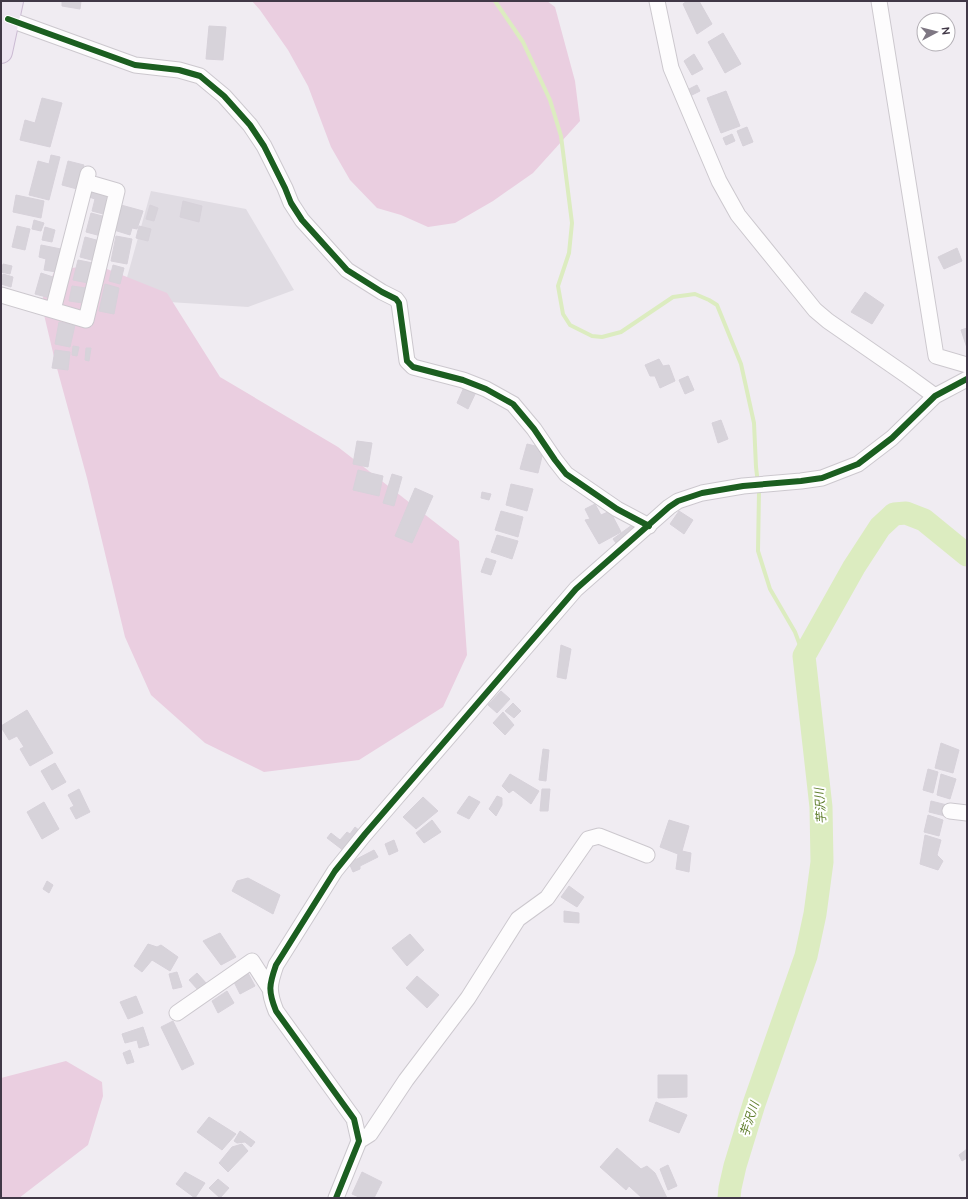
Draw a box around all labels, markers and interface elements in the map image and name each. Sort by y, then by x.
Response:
north arrow [916,12,956,52]
text: N [939,26,952,36]
water label: 芋沢川 [812,786,828,824]
water label: 芋沢川 [737,1098,761,1138]

